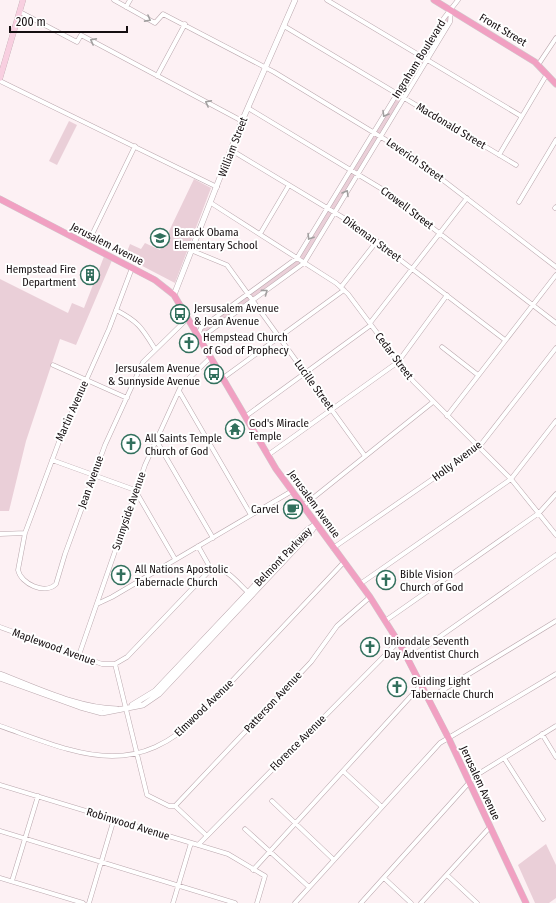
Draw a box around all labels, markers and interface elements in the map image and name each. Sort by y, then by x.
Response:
scale bar [10,8,127,34]
street label: Front Street [477,11,529,49]
one-way arrow [144,14,151,22]
text: 200 m [16,15,46,29]
street label: Ingraham Boulevard [390,17,448,101]
one-way arrow [90,39,97,46]
one-way arrow [204,100,212,107]
street label: Macdonald Street [414,100,488,152]
one-way arrow [382,110,389,117]
street label: William Street [216,115,251,179]
street label: Leverich Street [384,135,447,185]
street label: Crowell Street [378,184,436,232]
one-way arrow [342,190,349,197]
street label: Dikeman Street [340,213,404,265]
street label: Jerusalem Avenue [68,220,146,268]
place label: Barack Obama Elementary School [174,226,258,252]
school or university icon: Barack Obama Elementary School [149,227,171,249]
one-way arrow [308,233,315,240]
place label: Hempstead Fire Department [6,263,76,289]
building icon: Hempstead Fire Department [79,264,101,286]
one-way arrow [261,289,268,297]
place label: Jersusalem Avenue & Jean Avenue [194,302,279,328]
bus stop icon: Jersusalem Avenue & Jean Avenue [169,303,191,325]
street label: Cedar Street [372,330,416,382]
place label: Hempstead Church of God of Prophecy [203,331,289,357]
church icon: Hempstead Church of God of Prophecy [178,332,200,354]
street label: Lucille Street [291,357,337,413]
place label: Jersusalem Avenue & Sunnyside Avenue [108,362,200,388]
bus stop icon: Jersusalem Avenue & Sunnyside Avenue [203,363,225,385]
street label: Martin Avenue [53,379,91,443]
place label: God's Miracle Temple [249,417,309,443]
temple icon: God's Miracle Temple [224,418,246,440]
place label: All Saints Temple Church of God [145,432,222,458]
church icon: All Saints Temple Church of God [120,433,142,455]
street label: Holly Avenue [430,438,484,484]
street label: Jean Avenue [75,454,107,510]
street label: Jerusalem Avenue [285,468,343,540]
street label: Sunnyside Avenue [110,470,148,552]
cafe icon: Carvel [282,498,304,520]
place label: Carvel [251,503,279,516]
street label: Belmont Parkway [251,525,315,589]
place label: All Nations Apostolic Tabernacle Church [135,563,228,589]
church icon: All Nations Apostolic Tabernacle Church [110,564,132,586]
place label: Bible Vision Church of God [400,568,463,594]
church icon: Bible Vision Church of God [375,569,397,591]
street label: Maplewood Avenue [11,626,97,668]
place label: Uniondale Seventh Day Adventist Church [384,635,479,661]
church icon: Uniondale Seventh Day Adventist Church [359,636,381,658]
street label: Patterson Avenue [241,669,305,735]
place label: Guiding Light Tabernacle Church [411,675,494,701]
church icon: Guiding Light Tabernacle Church [386,676,408,698]
street label: Elmwood Avenue [172,677,236,739]
street label: Florence Avenue [267,712,329,774]
street label: Jerusalem Avenue [457,744,503,822]
street label: Robinwood Avenue [85,805,171,843]

